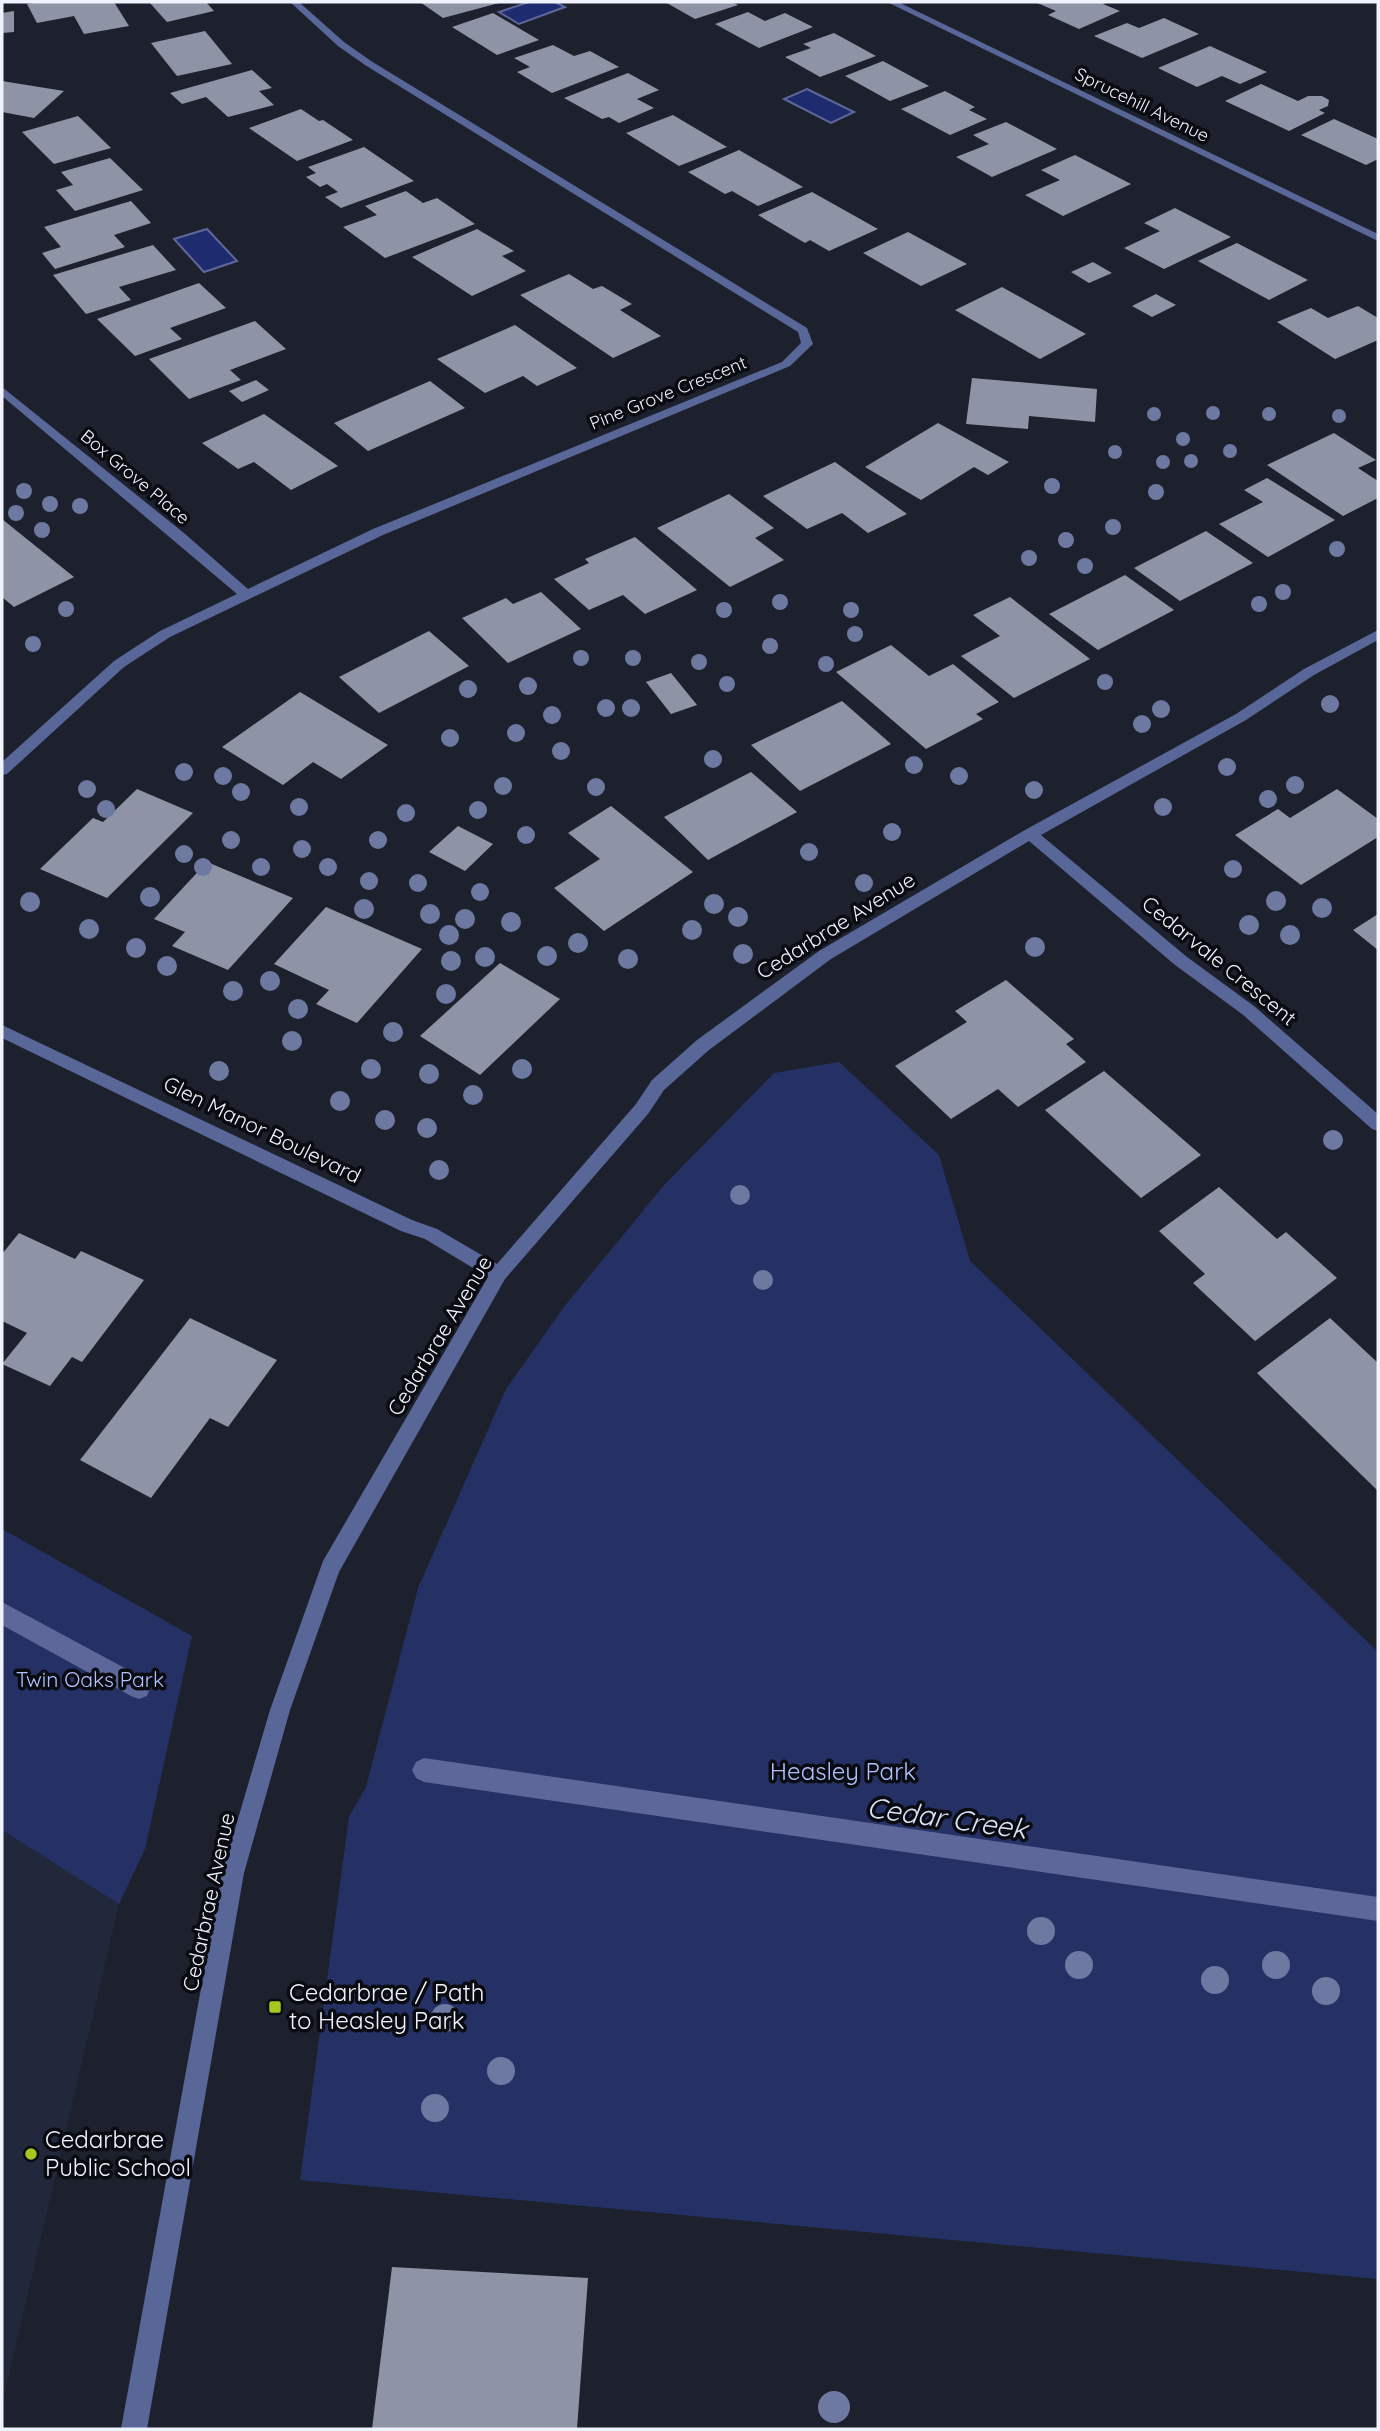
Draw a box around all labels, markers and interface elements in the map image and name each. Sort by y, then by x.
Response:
street label: Sprucehill Avenue [1071,62,1213,147]
street label: Pine Grove Crescent [586,351,750,435]
street label: Box Grove Place [76,424,195,529]
street label: Cedarbrae Avenue [751,866,919,984]
street label: Cedarvale Crescent [1137,890,1302,1030]
street label: Glen Manor Boulevard [159,1070,365,1188]
street label: Cedarbrae Avenue [381,1251,497,1420]
park label: Twin Oaks Park [16,1666,164,1692]
park label: Heasley Park [770,1756,916,1786]
water label: Cedar Creek [865,1789,1032,1846]
street label: Cedarbrae Avenue [176,1810,240,1993]
place label: Cedarbrae / Path to Heasley Park [289,1977,484,2035]
marker: Cedarbrae / Path to Heasley Park [267,1999,283,2015]
place label: Cedarbrae Public School [45,2124,191,2182]
marker: Cedarbrae Public School [23,2146,39,2162]

